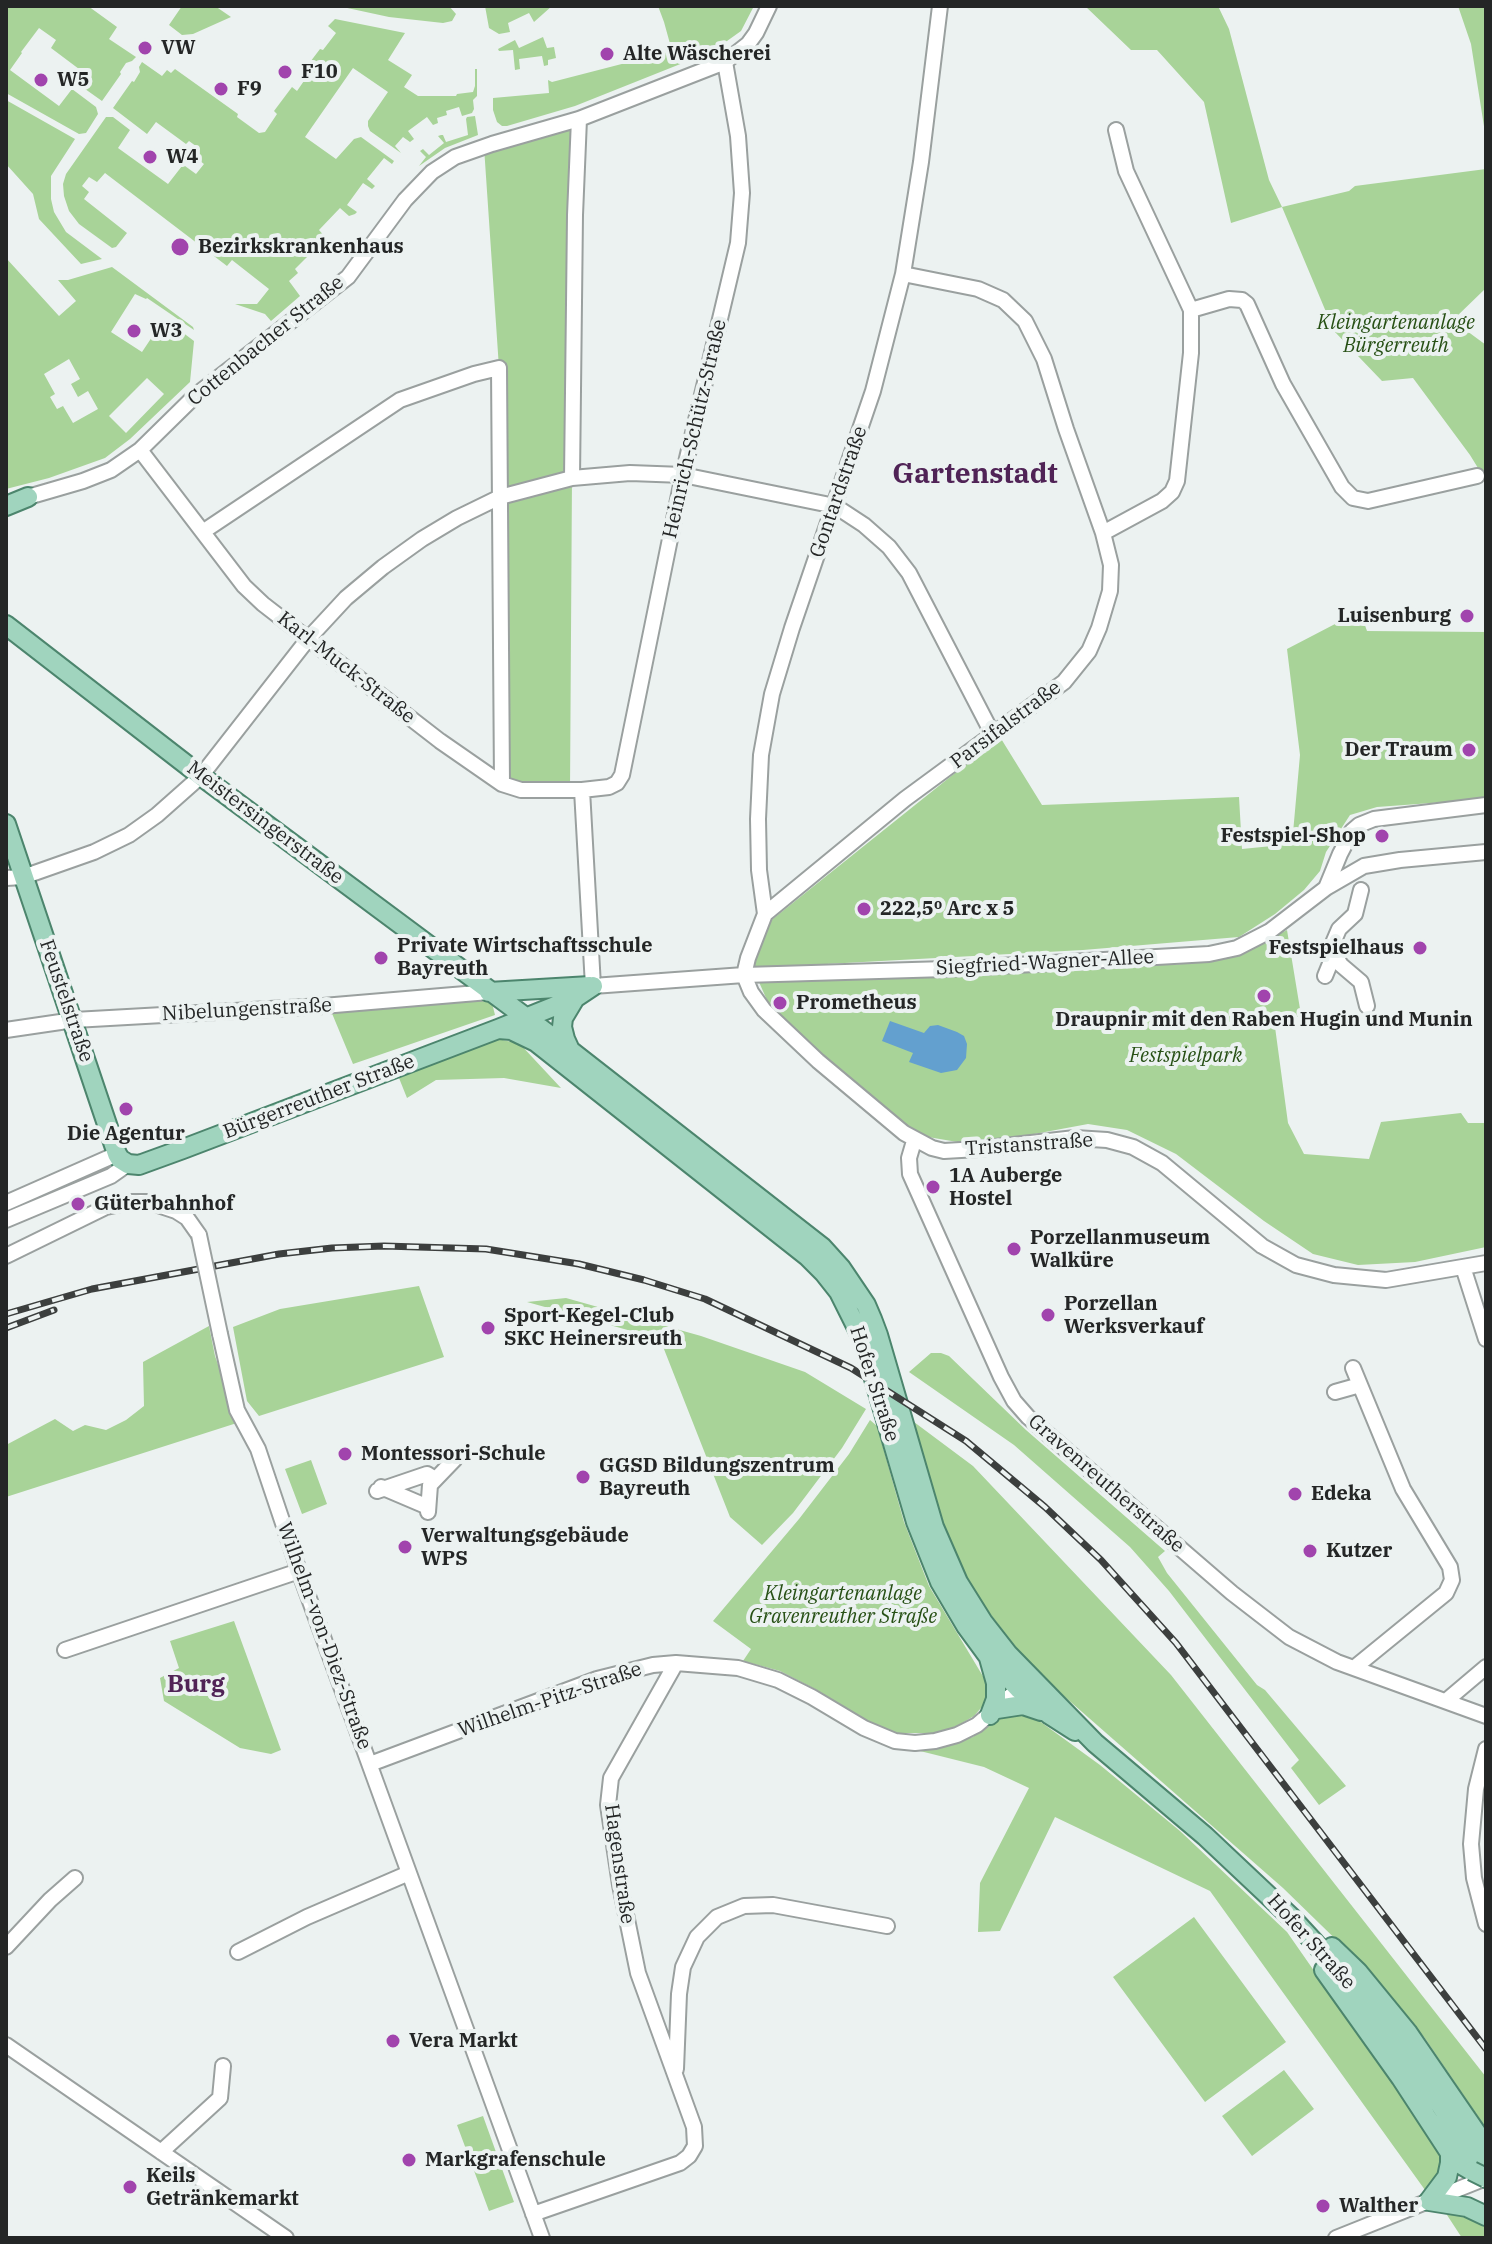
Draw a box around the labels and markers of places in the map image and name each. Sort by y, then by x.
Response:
place label: VW [161,36,196,60]
marker: VW [136,39,154,57]
place label: Alte Wäscherei [623,42,771,66]
marker: Alte Wäscherei [598,45,616,63]
place label: F10 [301,60,338,84]
marker: F10 [276,63,294,81]
place label: W5 [57,68,90,92]
marker: W5 [32,71,50,89]
place label: F9 [237,77,262,101]
marker: F9 [212,80,230,98]
place label: W4 [166,145,199,169]
marker: W4 [141,148,159,166]
place label: Bezirkskrankenhaus [198,235,404,259]
marker: Bezirkskrankenhaus [169,236,191,258]
place label: W3 [150,319,183,343]
marker: W3 [125,322,143,340]
place label: Luisenburg [1338,604,1451,628]
marker: Luisenburg [1458,607,1476,625]
place label: Der Traum [1344,738,1453,762]
marker: Der Traum [1460,741,1478,759]
place label: Festspiel-Shop [1221,824,1366,848]
marker: Festspiel-Shop [1373,827,1391,845]
place label: 222,5º Arc x 5 [880,897,1015,921]
marker: 222,5º Arc x 5 [855,900,873,918]
place label: Private Wirtschaftsschule Bayreuth [397,934,652,981]
place label: Festspielhaus [1269,936,1404,960]
marker: Festspielhaus [1411,939,1429,957]
marker: Private Wirtschaftsschule Bayreuth [372,949,390,967]
marker: Draupnir mit den Raben Hugin und Munin [1255,987,1273,1005]
place label: Prometheus [796,991,917,1015]
marker: Prometheus [771,994,789,1012]
place label: Draupnir mit den Raben Hugin und Munin [1055,1008,1473,1032]
marker: Die Agentur [117,1100,135,1118]
place label: Die Agentur [67,1122,185,1146]
place label: 1A Auberge Hostel [949,1164,1062,1211]
marker: 1A Auberge Hostel [924,1178,942,1196]
place label: Güterbahnhof [94,1192,234,1216]
marker: Güterbahnhof [69,1195,87,1213]
place label: Porzellanmuseum Walküre [1030,1226,1210,1273]
marker: Porzellanmuseum Walküre [1005,1240,1023,1258]
place label: Porzellan Werksverkauf [1064,1292,1204,1339]
place label: Sport-Kegel-Club SKC Heinersreuth [504,1304,683,1351]
marker: Porzellan Werksverkauf [1039,1306,1057,1324]
marker: Sport-Kegel-Club SKC Heinersreuth [479,1319,497,1337]
place label: Montessori-Schule [361,1442,546,1466]
marker: Montessori-Schule [336,1445,354,1463]
place label: GGSD Bildungszentrum Bayreuth [599,1454,835,1501]
marker: GGSD Bildungszentrum Bayreuth [574,1468,592,1486]
place label: Edeka [1311,1482,1372,1506]
marker: Edeka [1286,1485,1304,1503]
place label: Verwaltungsgebäude WPS [421,1524,629,1571]
marker: Verwaltungsgebäude WPS [396,1538,414,1556]
place label: Kutzer [1326,1539,1392,1563]
marker: Kutzer [1301,1542,1319,1560]
place label: Vera Markt [409,2029,518,2053]
marker: Vera Markt [384,2032,402,2050]
place label: Markgrafenschule [425,2148,606,2172]
marker: Markgrafenschule [400,2151,418,2169]
place label: Keils Getränkemarkt [146,2164,299,2211]
marker: Keils Getränkemarkt [121,2178,139,2196]
place label: Walther [1339,2194,1418,2218]
marker: Walther [1314,2197,1332,2215]

